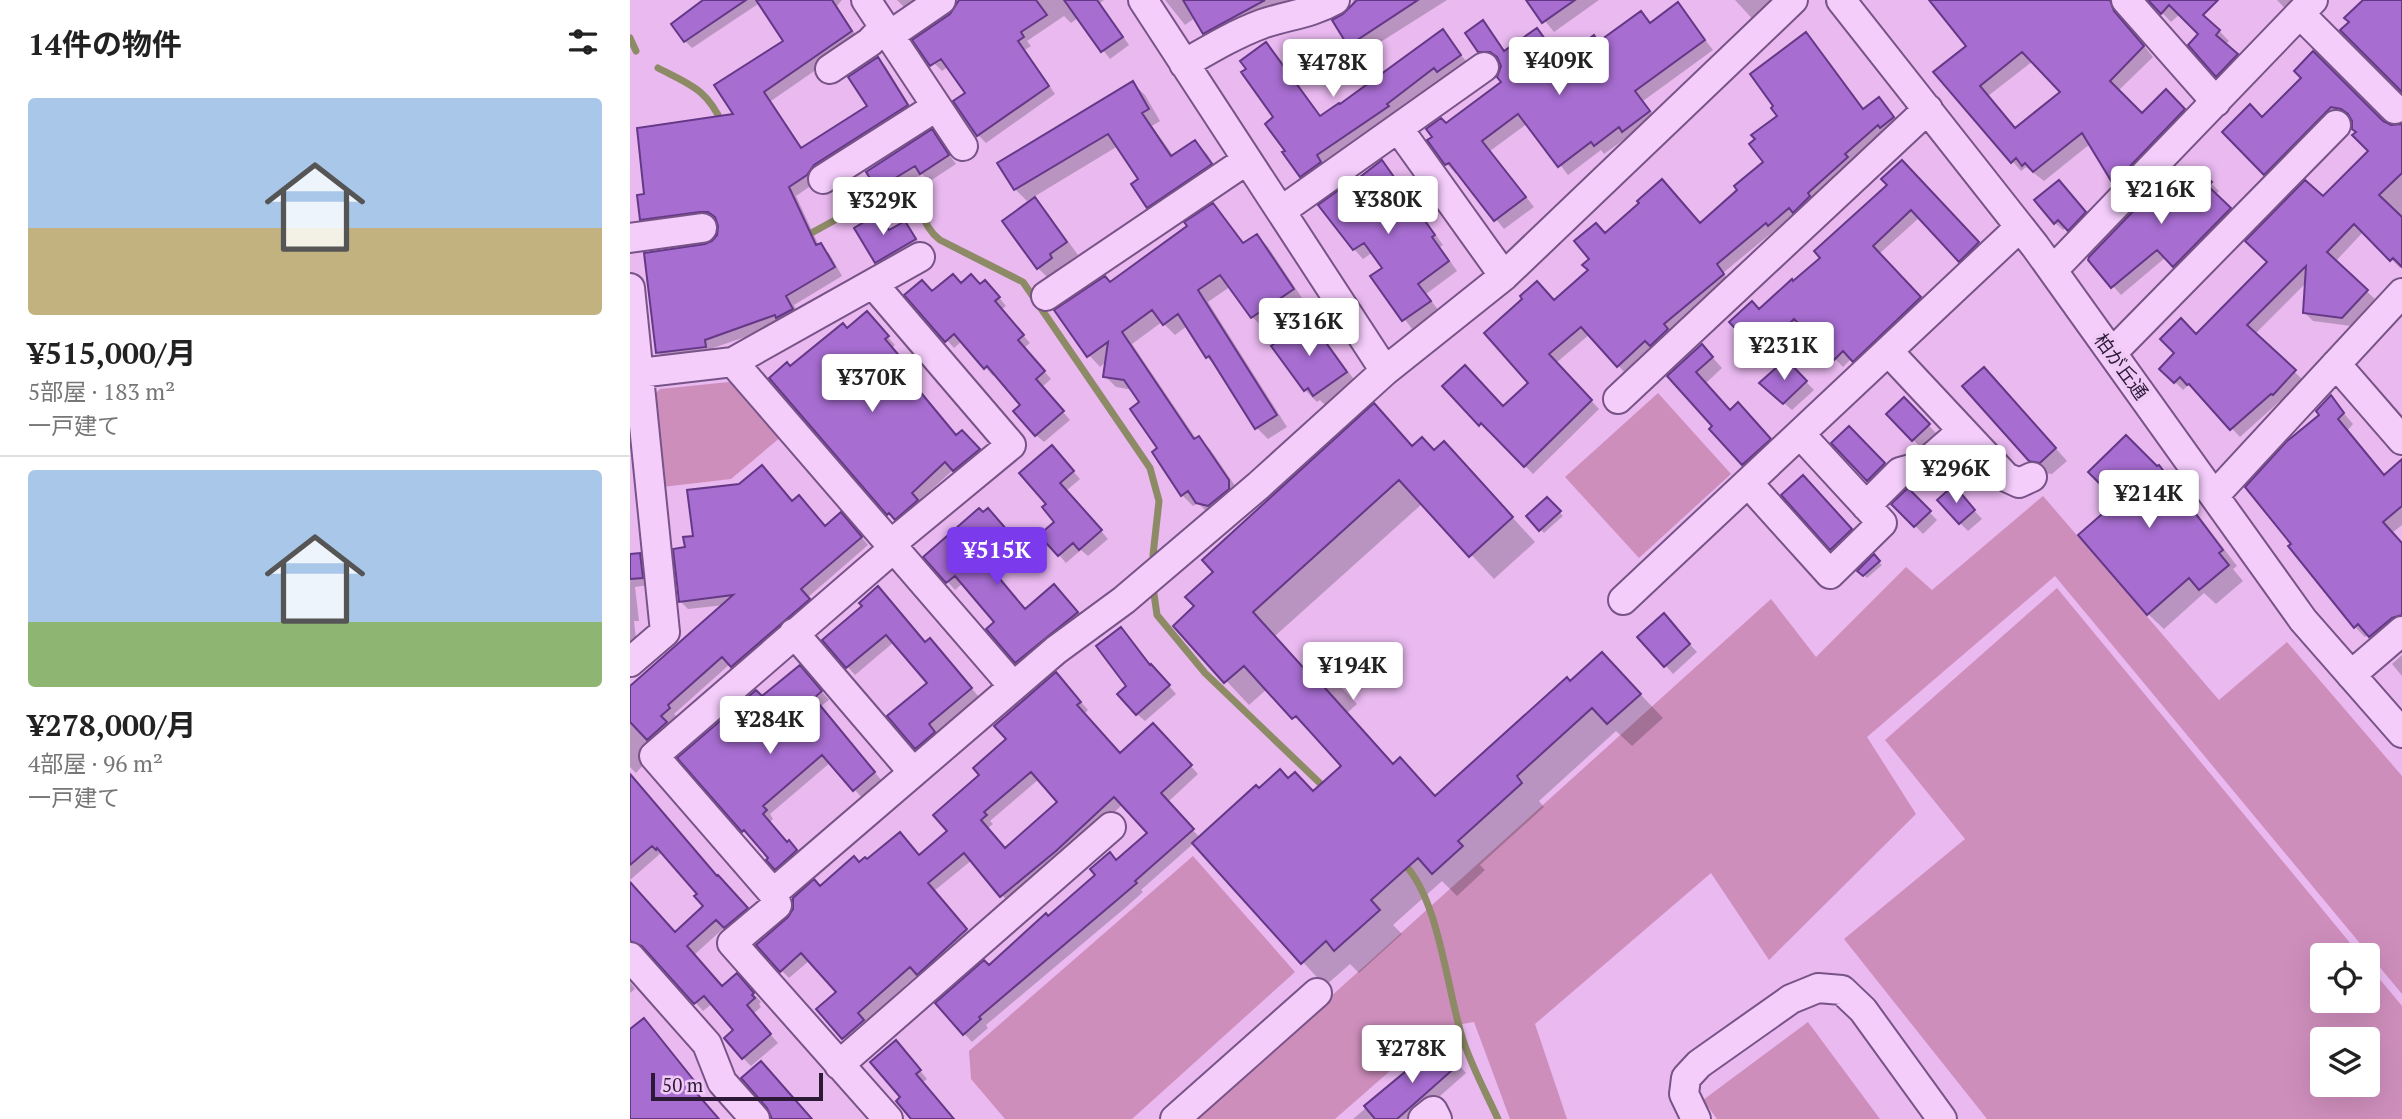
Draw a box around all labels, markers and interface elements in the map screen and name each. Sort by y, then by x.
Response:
icon: filters [564,23,602,61]
text: 14件の物件 [28,24,182,64]
pin: ¥409K [1510,38,1608,97]
pin: ¥478K [1284,40,1382,99]
text: ¥409K [1525,44,1593,75]
text: ¥478K [1299,46,1367,77]
icon: home [252,144,378,270]
pin: ¥216K [2112,166,2210,226]
text: ¥216K [2127,173,2195,204]
pin: ¥380K [1339,176,1437,236]
pin: ¥329K [834,177,932,237]
text: ¥380K [1354,183,1422,214]
text: ¥329K [849,184,917,215]
pin: ¥316K [1260,298,1358,358]
text: ¥316K [1275,305,1343,336]
pin: ¥231K [1735,322,1833,382]
street label: 柏が丘通 [2090,328,2154,404]
text: ¥231K [1750,329,1818,360]
text: ¥515,000/月 [28,333,196,373]
pin: ¥370K [823,354,921,414]
text: ¥370K [838,361,906,392]
text: 5部屋 · 183 m² [28,376,175,407]
text: 一戸建て [28,410,120,441]
pin: ¥296K [1907,446,2005,505]
text: ¥296K [1922,452,1990,483]
pin: ¥214K [2100,470,2198,530]
text: ¥214K [2115,477,2183,508]
icon: home [252,516,378,642]
pin: ¥515K [948,528,1046,587]
text: ¥515K [963,534,1031,565]
pin: ¥194K [1304,642,1402,702]
text: ¥194K [1319,649,1387,680]
pin: ¥284K [721,696,819,756]
text: ¥284K [736,703,804,734]
text: ¥278,000/月 [28,705,196,745]
text: 4部屋 · 96 m² [28,748,163,779]
text: 一戸建て [28,782,120,813]
map controls [2310,943,2380,1097]
button: locate [2310,943,2380,1013]
pin: ¥278K [1363,1026,1461,1085]
button: layers [2310,1027,2380,1097]
text: ¥278K [1378,1032,1446,1063]
scale bar [651,1070,822,1102]
text: 50 m [662,1072,703,1097]

